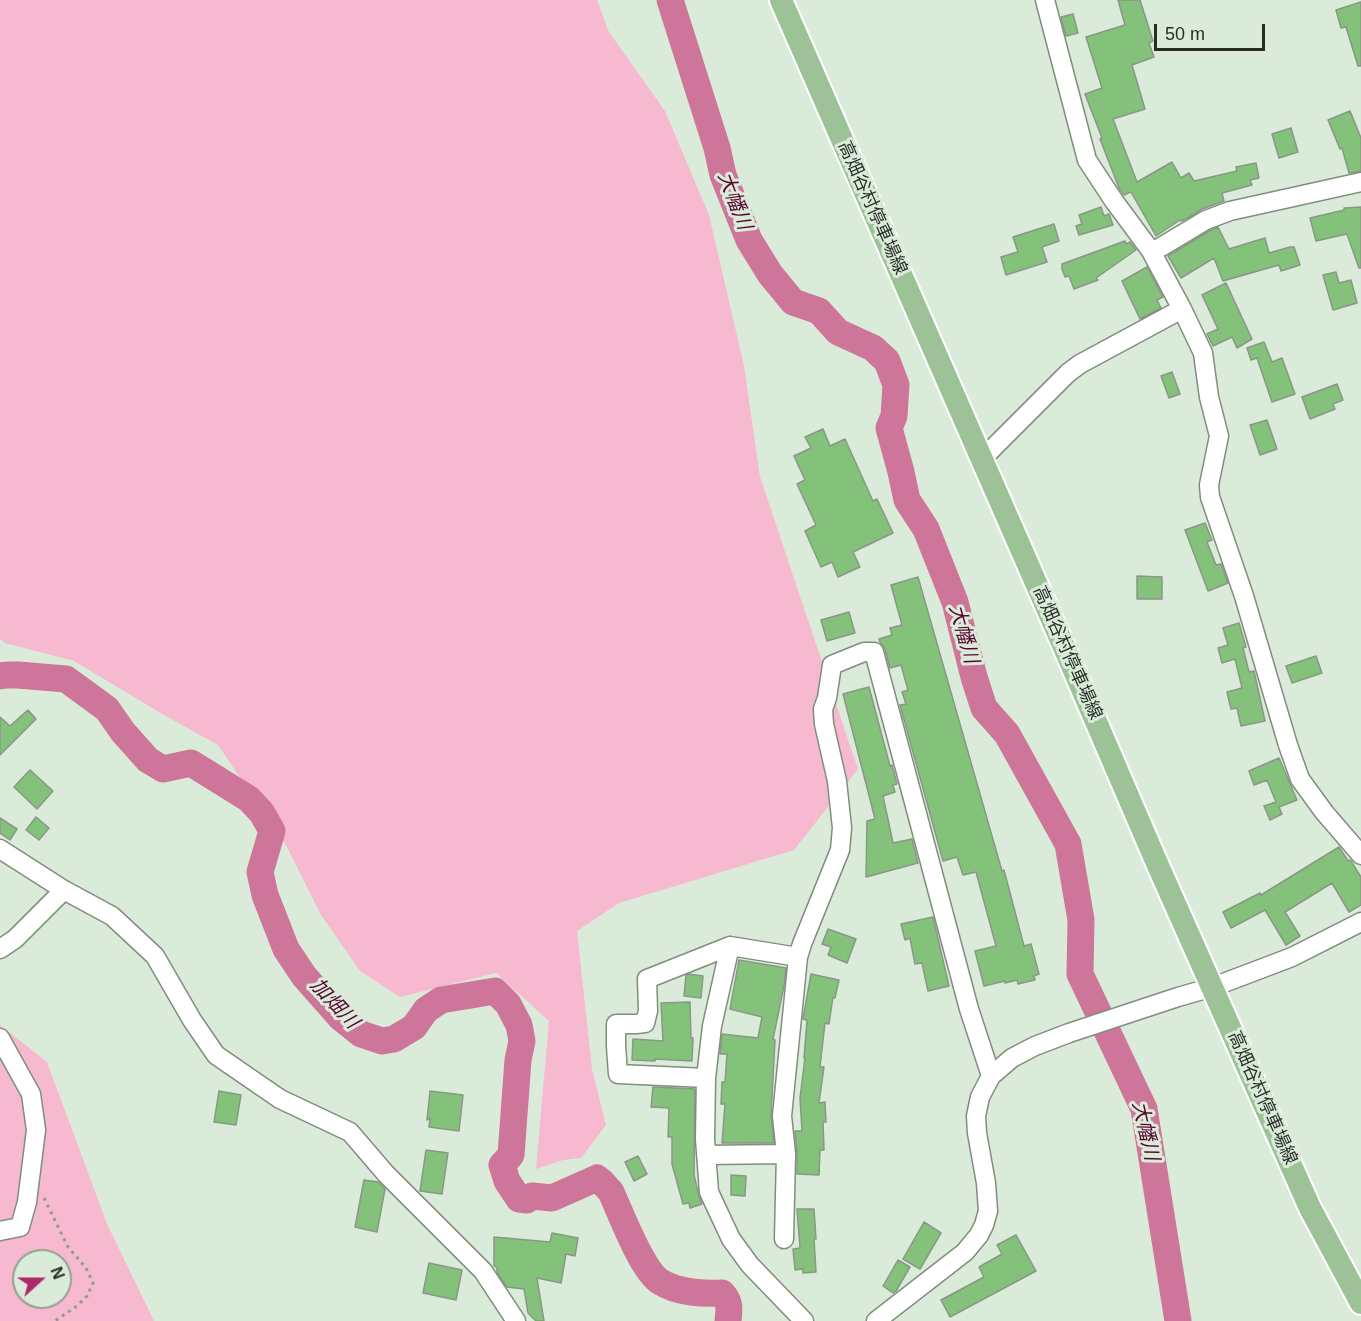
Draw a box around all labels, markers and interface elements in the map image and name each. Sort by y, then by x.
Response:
scale bar [1157,12,1268,50]
text: 50 m [1165,24,1205,44]
street label: 高畑谷村停車場線 [833,138,911,278]
water label: 大幡川 [712,169,756,233]
street label: 高畑谷村停車場線 [1028,583,1106,723]
water label: 大幡川 [943,602,983,666]
water label: 加畑川 [305,974,363,1034]
street label: 高畑谷村停車場線 [1223,1028,1301,1168]
water label: 大幡川 [1127,1099,1163,1163]
north arrow [12,1249,72,1309]
text: N [47,1265,67,1282]

